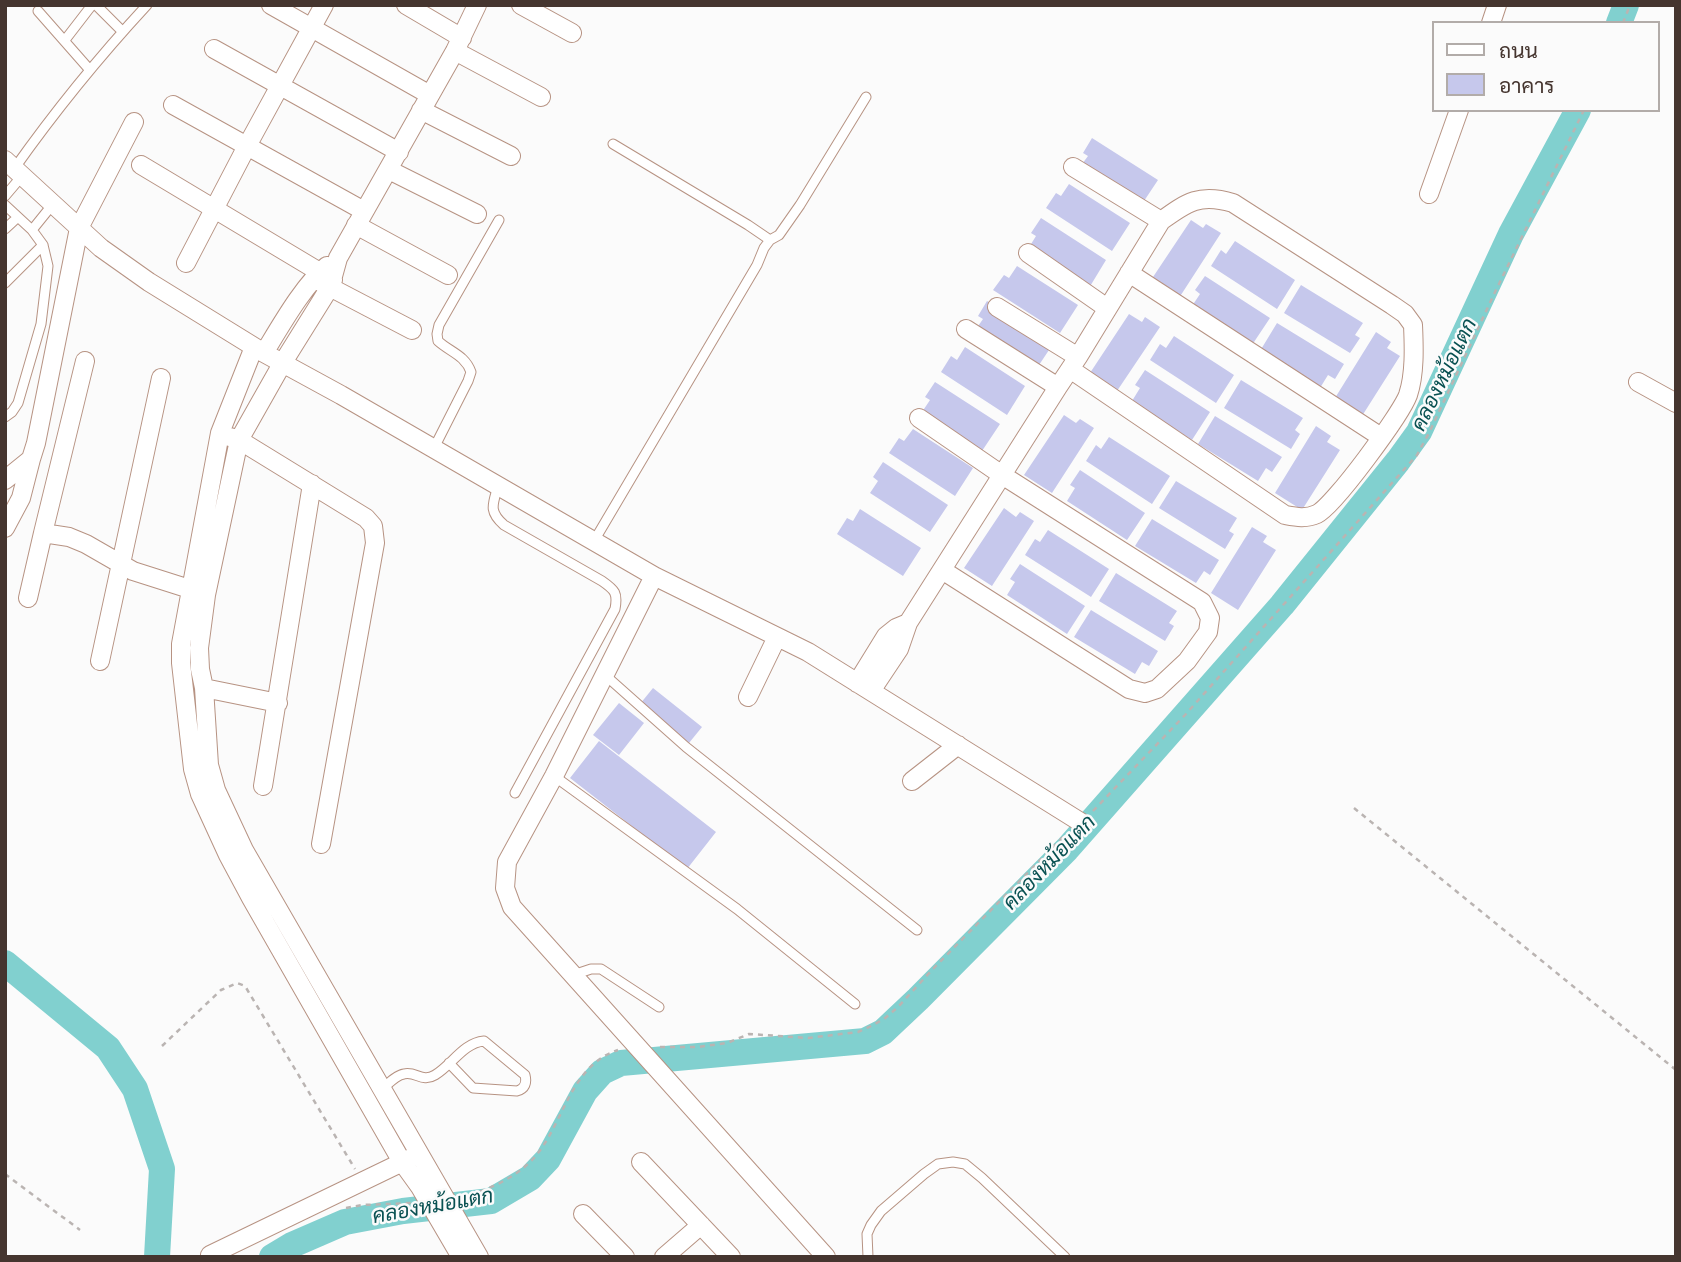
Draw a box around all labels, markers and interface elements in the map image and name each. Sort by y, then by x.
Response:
legend [1432,21,1660,112]
text: ถนน [1499,37,1538,64]
text: อาคาร [1499,72,1555,99]
water label: คลองหม้อแตก [1407,315,1483,435]
water label: คลองหม้อแตก [998,810,1102,916]
water label: คลองหม้อแตก [371,1184,495,1230]

